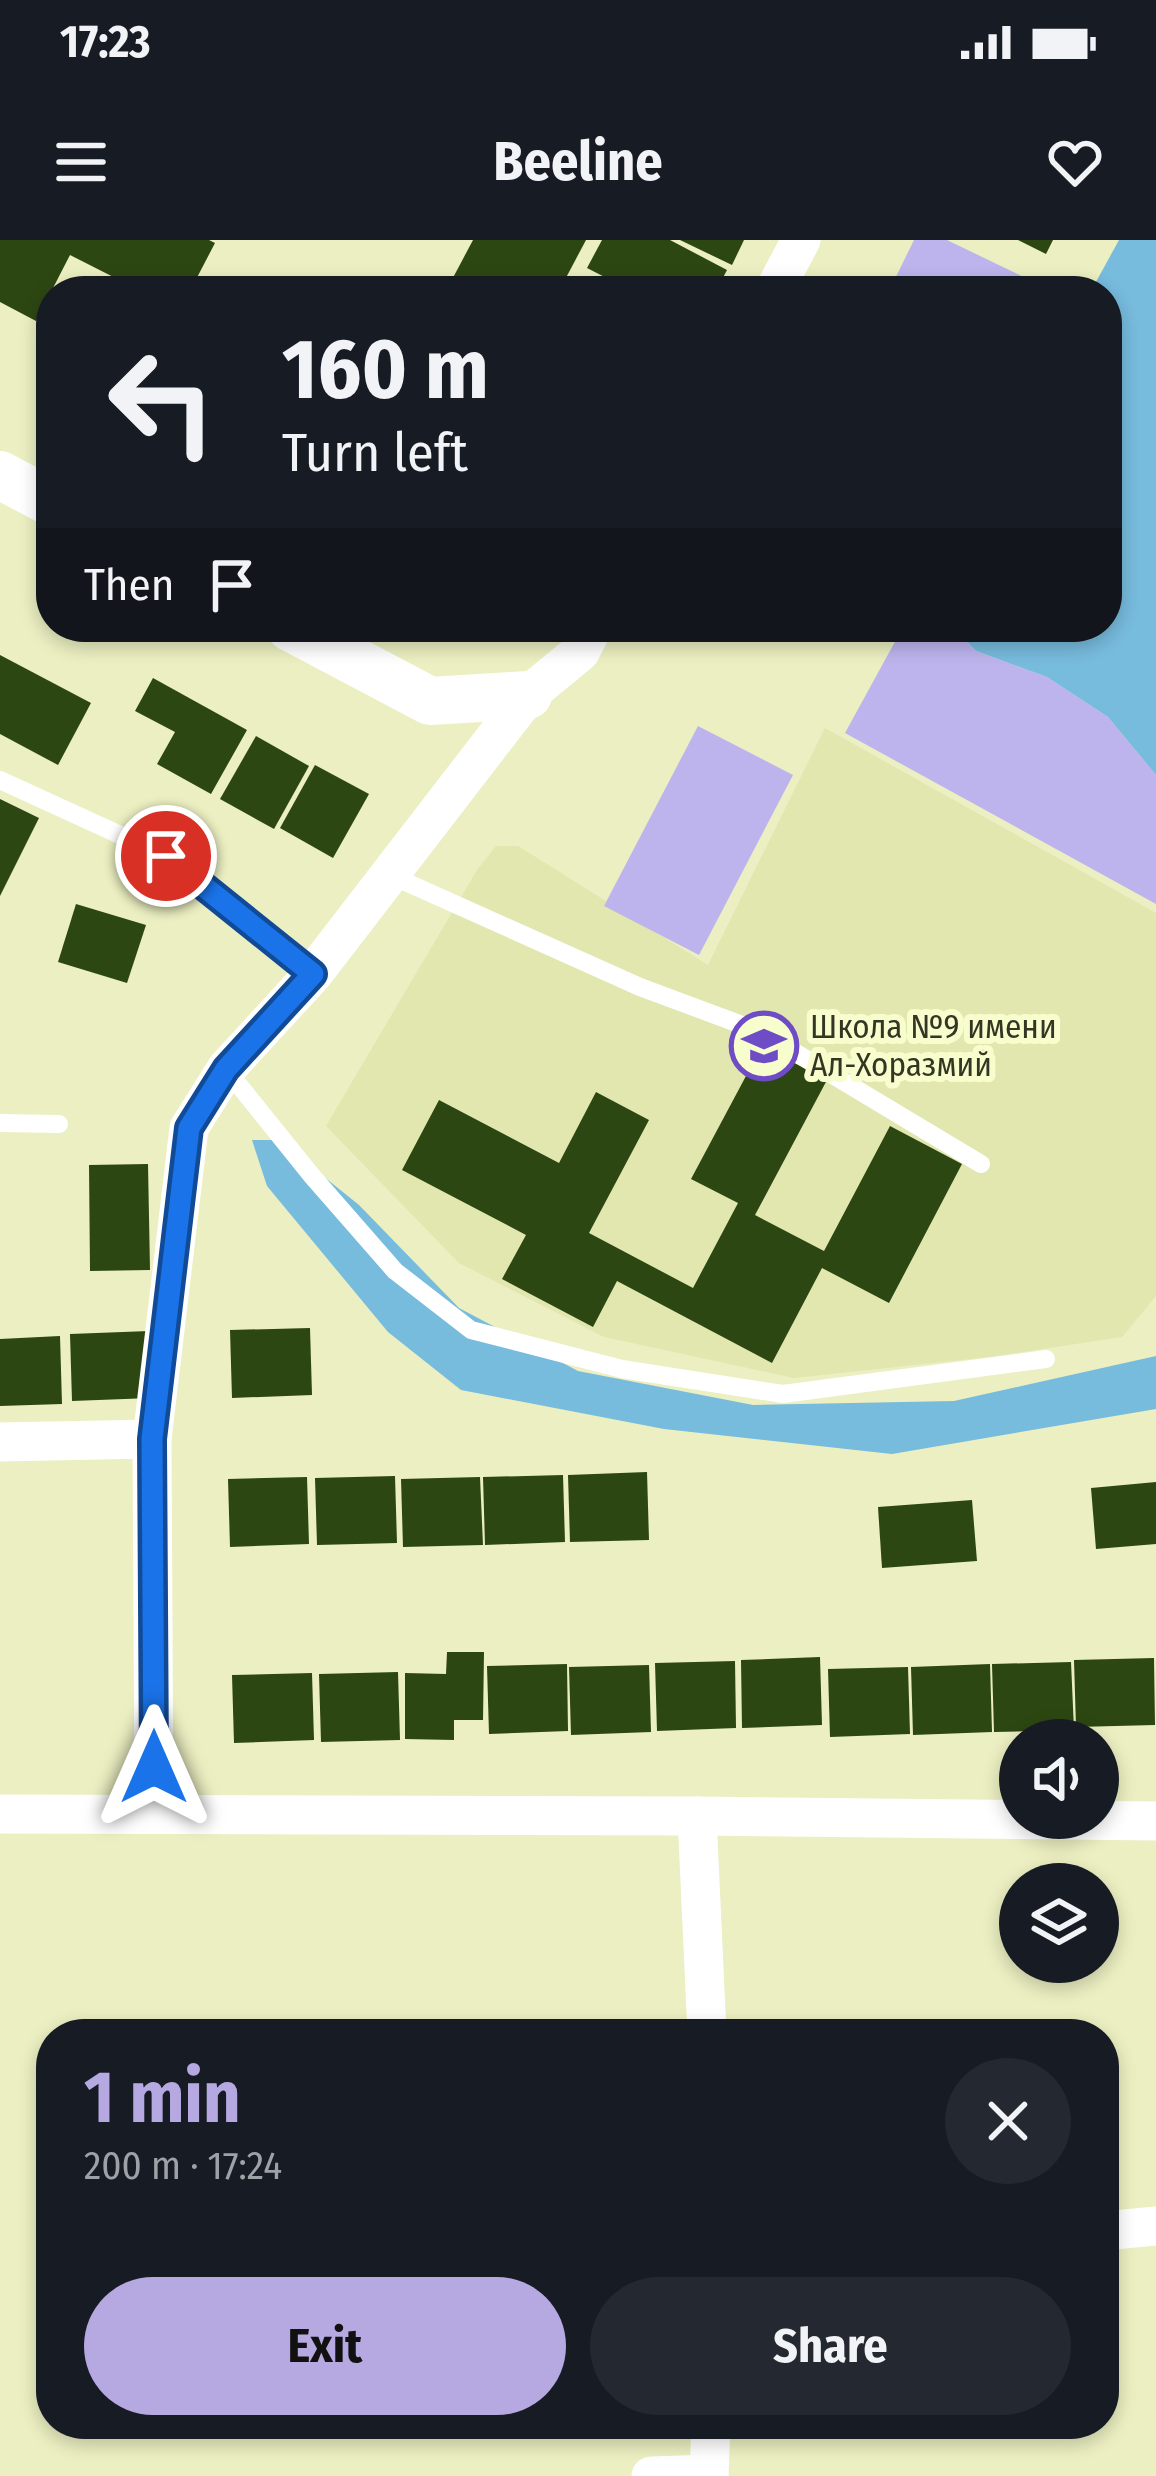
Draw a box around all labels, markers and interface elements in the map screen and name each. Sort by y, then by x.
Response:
text: 17:23 [60,15,151,69]
icon: menu [48,129,114,195]
icon: heart [1042,129,1108,195]
text: Beeline [493,130,663,194]
text: 160 m [282,319,489,420]
icon: left [84,324,240,480]
text: Turn left [282,421,468,485]
icon: arrive [199,552,265,618]
text: Then [84,558,175,612]
pin [115,805,217,907]
icon: arrive [133,823,199,889]
place label: Школа №9 имени Ал-Хоразмий [810,1007,1057,1085]
school or university icon: Школа №9 имени Ал-Хоразмий [729,1011,799,1081]
position arrow [91,1704,217,1830]
map controls [999,1719,1119,1983]
button: sound [999,1719,1119,1839]
button: layers [999,1863,1119,1983]
text: 1 min [84,2055,241,2141]
button: close [945,2058,1071,2184]
text: 200 m · 17:24 [84,2143,282,2189]
button: Exit [84,2277,566,2415]
button: Share [590,2277,1071,2415]

